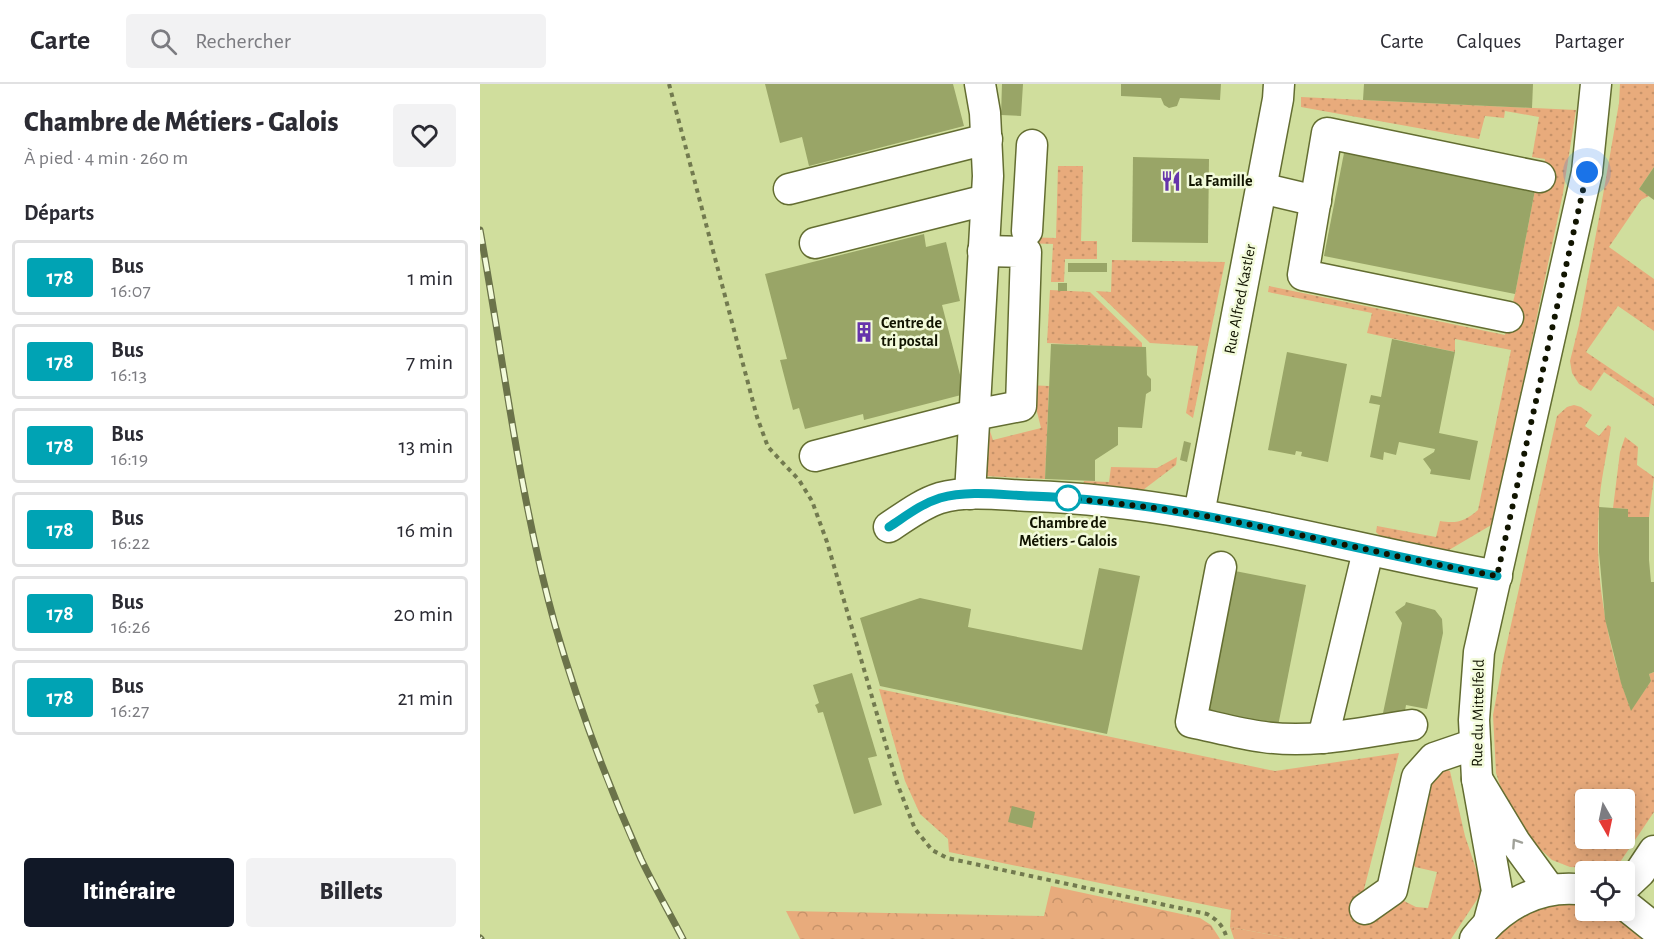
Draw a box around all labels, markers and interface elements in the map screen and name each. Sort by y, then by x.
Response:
search box [126,14,546,68]
icon: search [147,25,180,58]
text: Carte [30,27,90,55]
text: Rechercher [195,30,291,52]
text: Carte [1380,31,1424,52]
text: Calques [1457,31,1521,52]
text: Partager [1554,31,1624,52]
button: heart [393,104,456,167]
text: Chambre de Métiers - Galois [24,109,338,137]
text: À pied · 4 min · 260 m [24,148,188,168]
your location [1572,157,1602,187]
restaurant icon: La Famille [1159,169,1183,193]
place label: La Famille [1188,173,1253,189]
text: Départs [24,202,94,224]
street label: Rue Alfred Kastler [1221,242,1259,355]
text: Bus [111,255,144,277]
text: 178 [47,267,74,288]
text: 1 min [408,267,453,289]
text: 16:07 [111,281,151,301]
place label: Centre de tri postal [881,315,942,349]
building icon: Centre de tri postal [852,320,876,344]
text: Bus [111,339,144,361]
text: 178 [47,351,74,372]
text: 7 min [406,351,453,373]
text: 16:13 [111,365,147,385]
text: Bus [111,423,144,445]
text: 178 [47,435,74,456]
text: 13 min [398,435,453,457]
text: 16:19 [111,449,148,469]
marker: Chambre de Métiers - Galois [1055,485,1081,511]
text: Bus [111,507,144,529]
place label: Chambre de Métiers - Galois [1019,515,1117,549]
text: 178 [47,519,74,540]
text: 16 min [397,519,453,541]
text: 16:22 [111,533,150,553]
text: Bus [111,591,144,613]
text: 178 [47,603,74,624]
text: 20 min [393,603,453,625]
text: 16:26 [111,617,150,637]
street label: Rue du Mittelfeld [1469,659,1487,767]
text: Bus [111,675,144,697]
text: 178 [47,687,74,708]
text: 21 min [398,687,453,709]
text: 16:27 [111,701,149,721]
north arrow [1575,789,1635,849]
map controls [1575,789,1635,921]
one-way arrow [1512,838,1523,849]
button: Itinéraire [24,858,234,927]
button: Billets [246,858,456,927]
button: locate [1575,861,1635,921]

